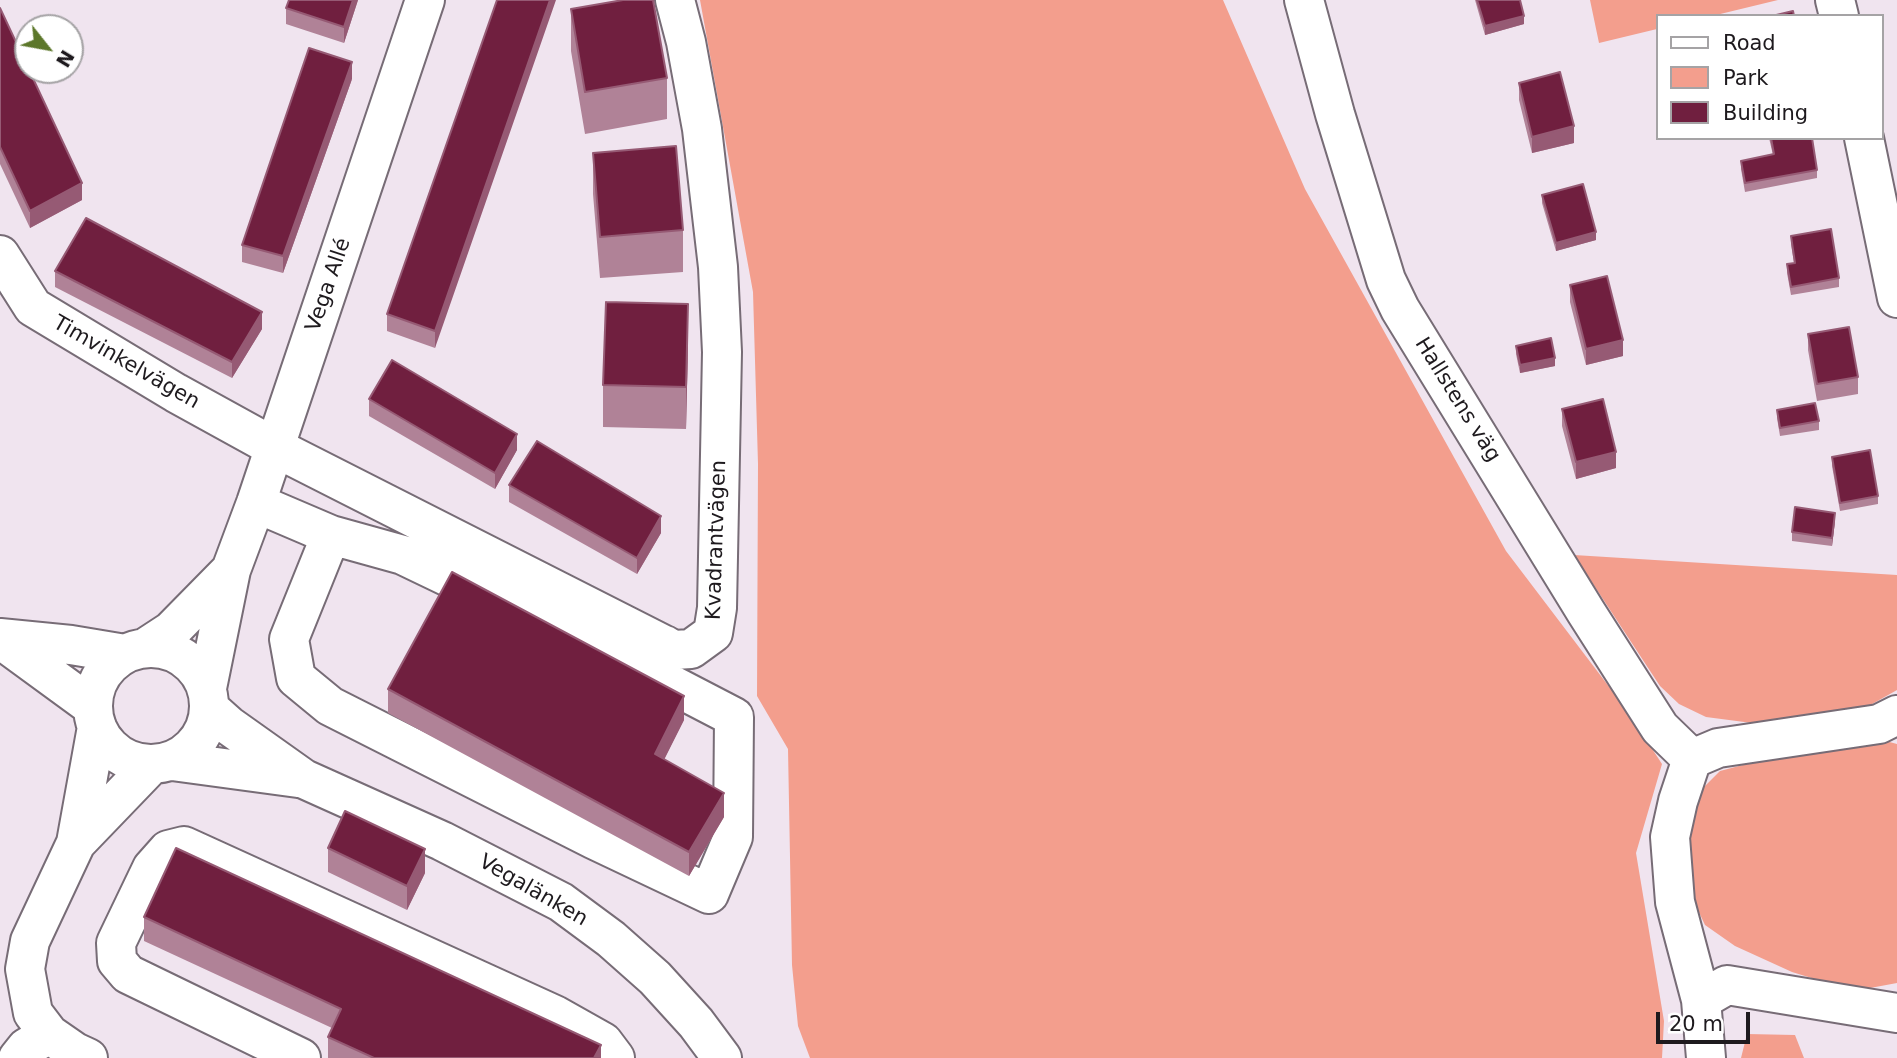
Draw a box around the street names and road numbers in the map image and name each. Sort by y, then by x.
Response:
street label: Vega Allé [301,235,357,335]
street label: Timvinkelvägen [48,311,204,415]
street label: Hallstens väg [1409,333,1505,467]
street label: Kvadrantvägen [702,459,732,621]
street label: Vegalänken [474,850,592,932]

